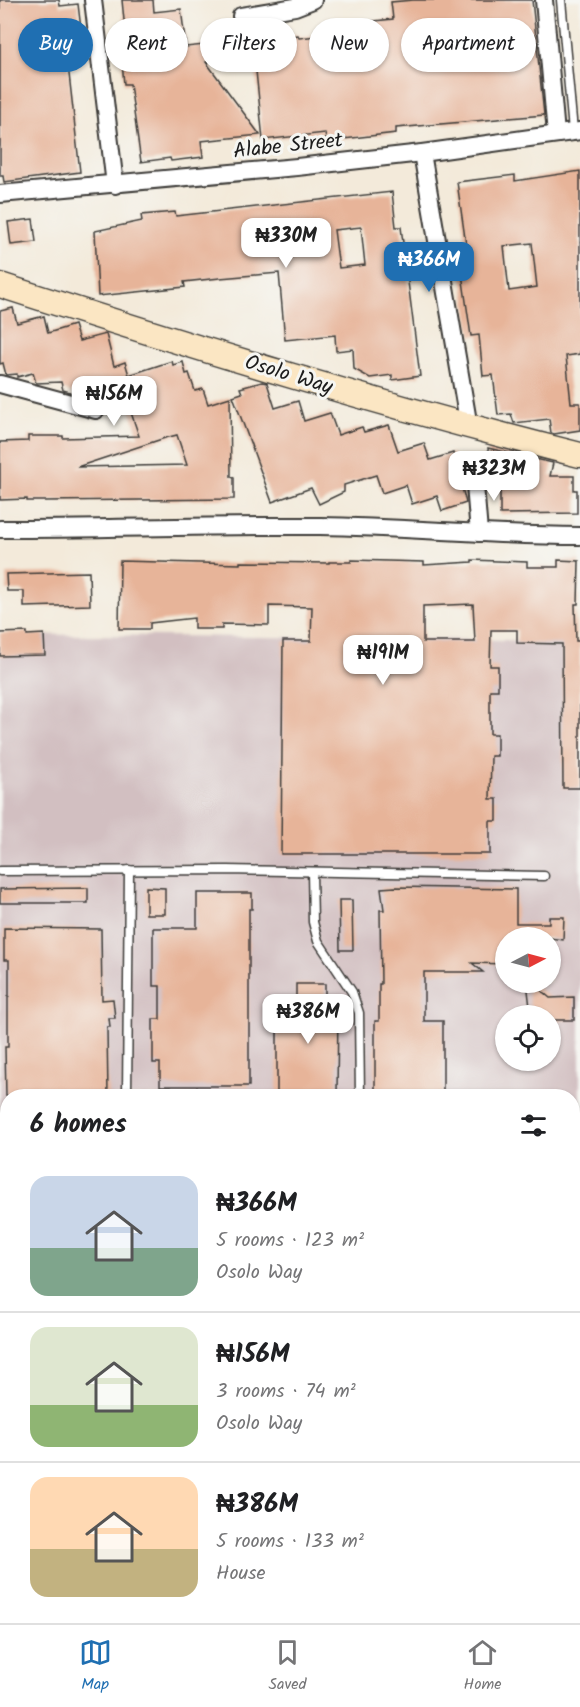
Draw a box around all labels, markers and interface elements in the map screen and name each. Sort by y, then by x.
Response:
chip: Buy [18,18,93,72]
chip: Rent [105,18,188,72]
chip: Filters [200,18,297,72]
chip: New [309,18,389,72]
chip: Apartment [401,18,536,72]
street label: Alabe Street [232,124,345,169]
pin: ₦330M [244,218,328,269]
text: ₦330M [255,221,317,253]
pin: ₦366M [387,242,471,293]
text: ₦366M [398,245,460,277]
street label: Osolo Way [240,346,337,404]
pin: ₦156M [72,376,156,427]
text: ₦156M [86,379,142,411]
pin: ₦323M [452,451,536,502]
text: ₦323M [462,454,526,486]
pin: ₦191M [341,635,425,686]
text: ₦191M [357,638,409,670]
north arrow [495,927,561,993]
map controls [495,927,561,1071]
pin: ₦386M [266,994,350,1045]
text: ₦386M [276,997,340,1029]
button: locate [495,1005,561,1071]
text: 6 homes [30,1104,127,1146]
icon: filters [517,1109,550,1142]
text: ₦366M [216,1183,297,1225]
icon: home [78,1200,150,1272]
text: 5 rooms · 123 m² [216,1225,364,1257]
text: Osolo Way [216,1257,302,1289]
text: ₦156M [216,1334,290,1376]
icon: home [78,1351,150,1423]
text: 3 rooms · 74 m² [216,1376,356,1408]
text: Osolo Way [216,1408,302,1440]
text: ₦386M [216,1484,298,1526]
icon: home [78,1501,150,1573]
text: 5 rooms · 133 m² [216,1526,364,1558]
text: House [216,1558,266,1590]
tab: Map [79,1636,112,1697]
tab: Saved [269,1636,307,1697]
tab: Home [464,1636,501,1697]

